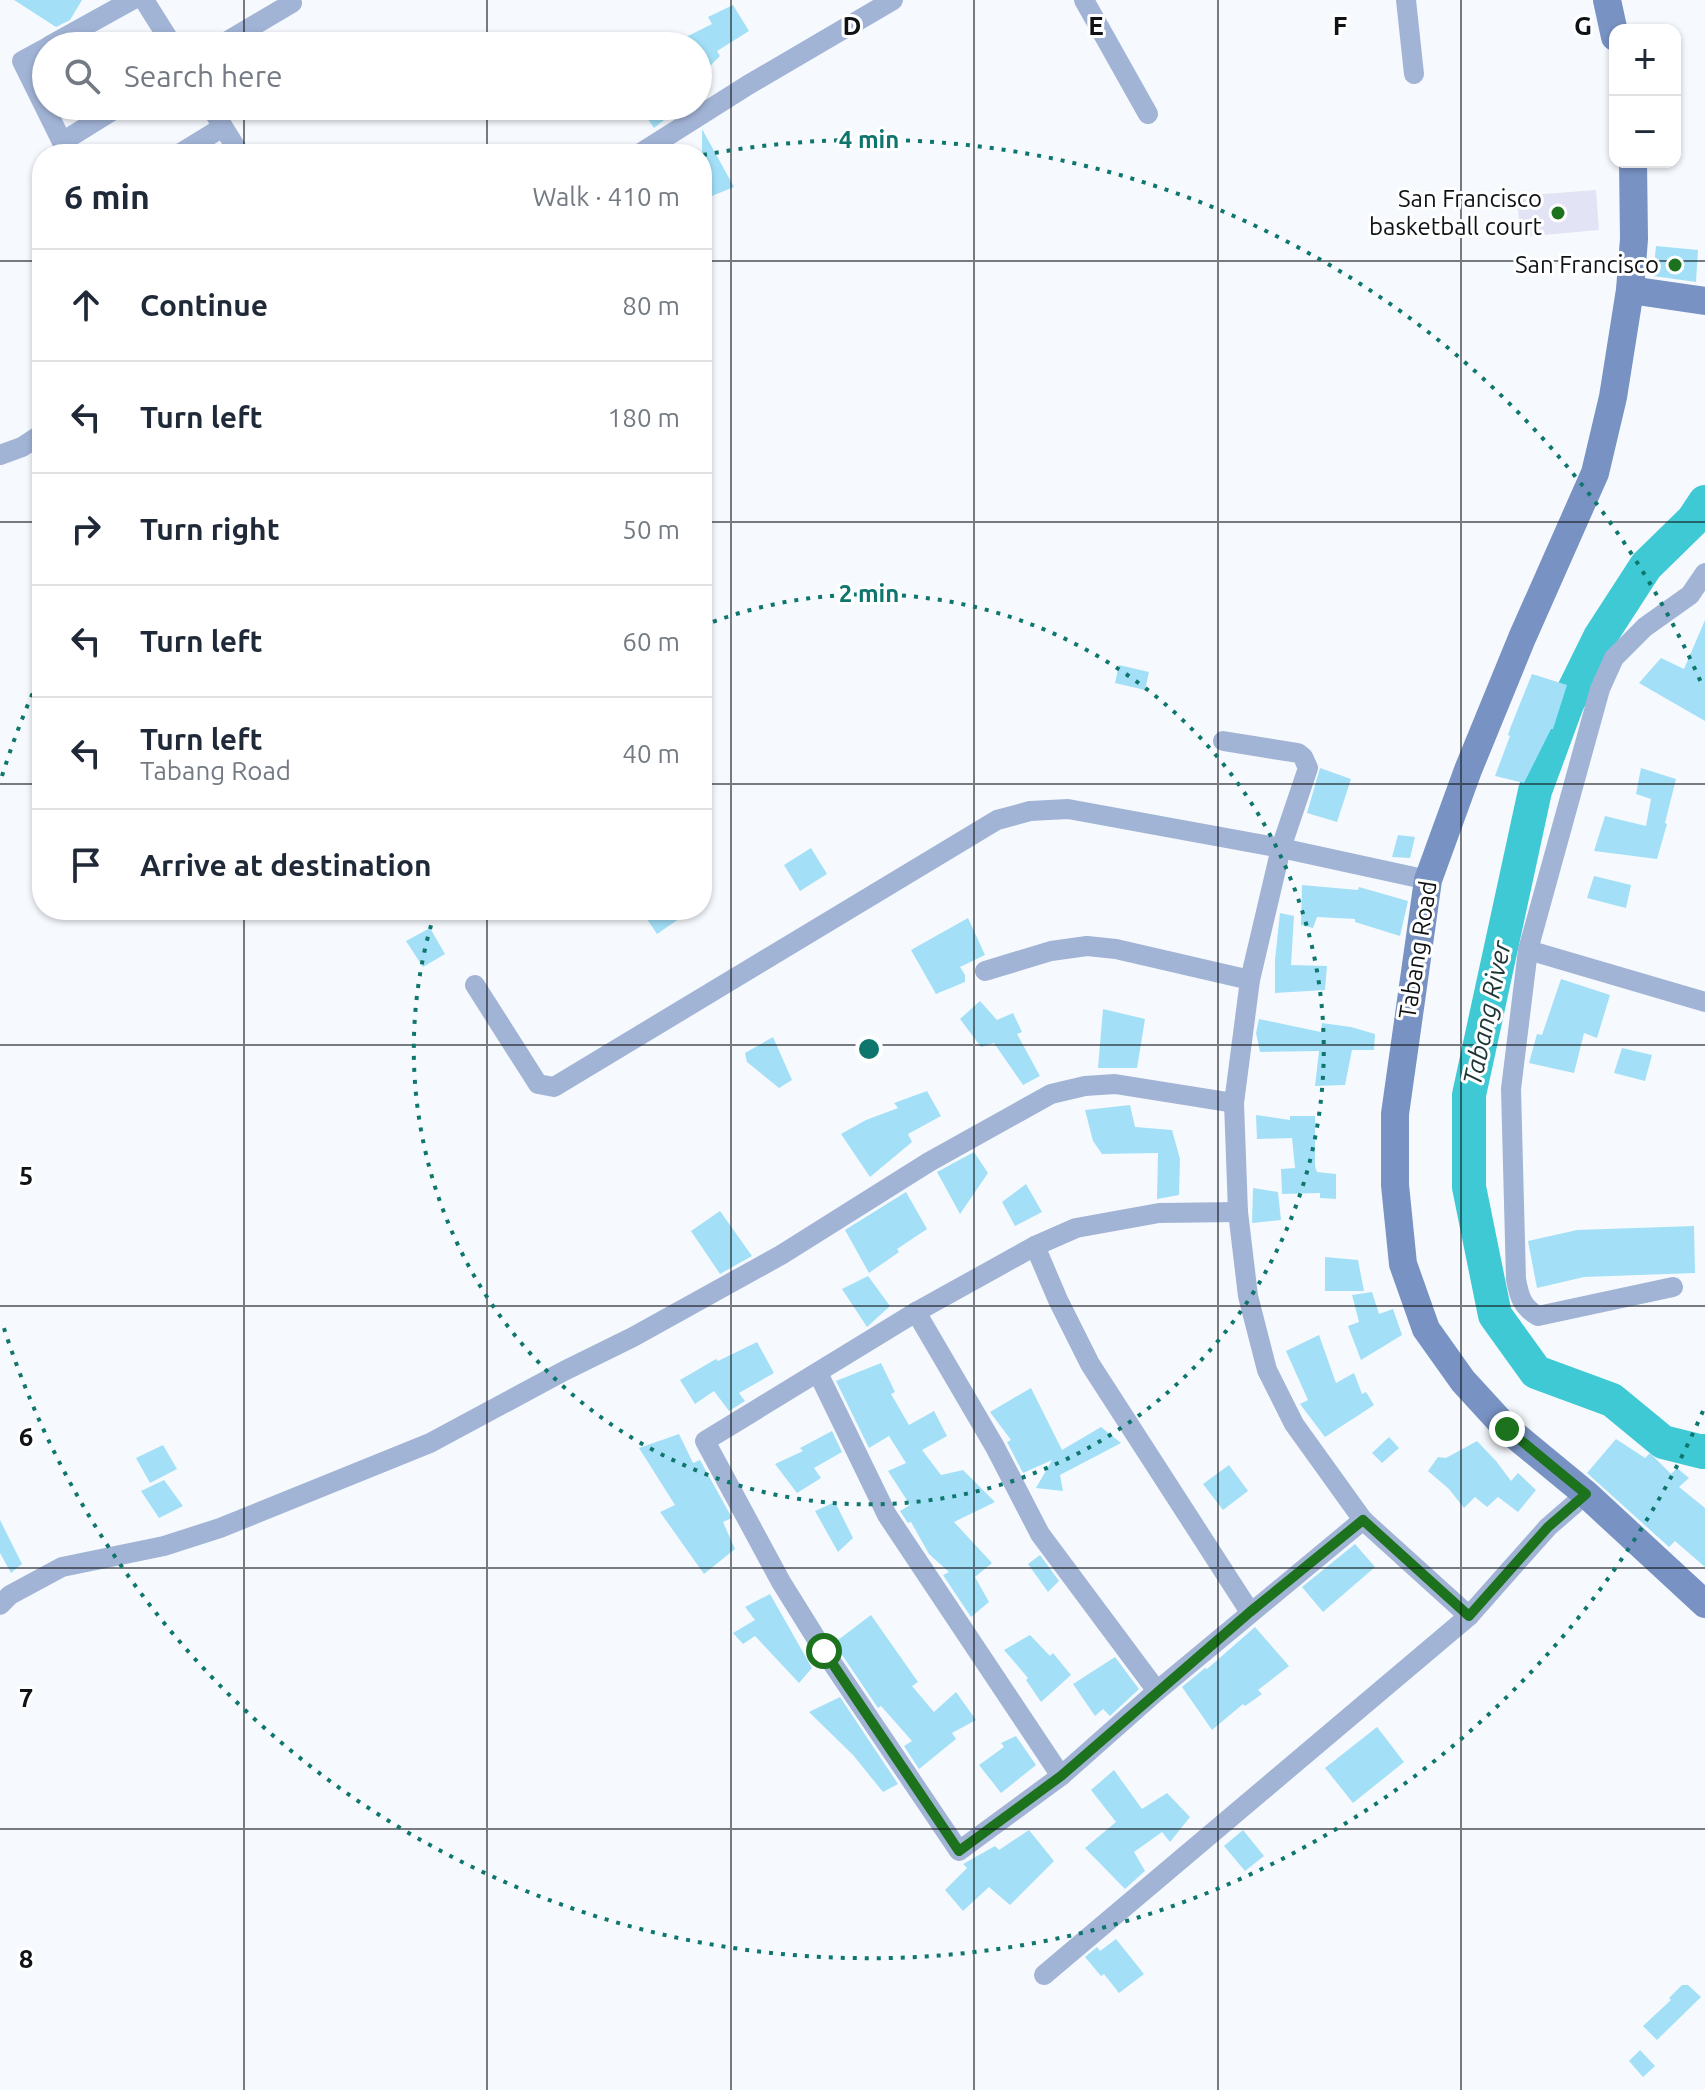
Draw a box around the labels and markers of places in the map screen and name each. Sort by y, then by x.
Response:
place label: San Francisco basketball court [1369,185,1543,240]
marker: San Francisco basketball court [1549,204,1567,222]
place label: San Francisco [1515,251,1659,278]
marker: San Francisco [1666,256,1684,274]
centre of rings [855,1035,883,1063]

